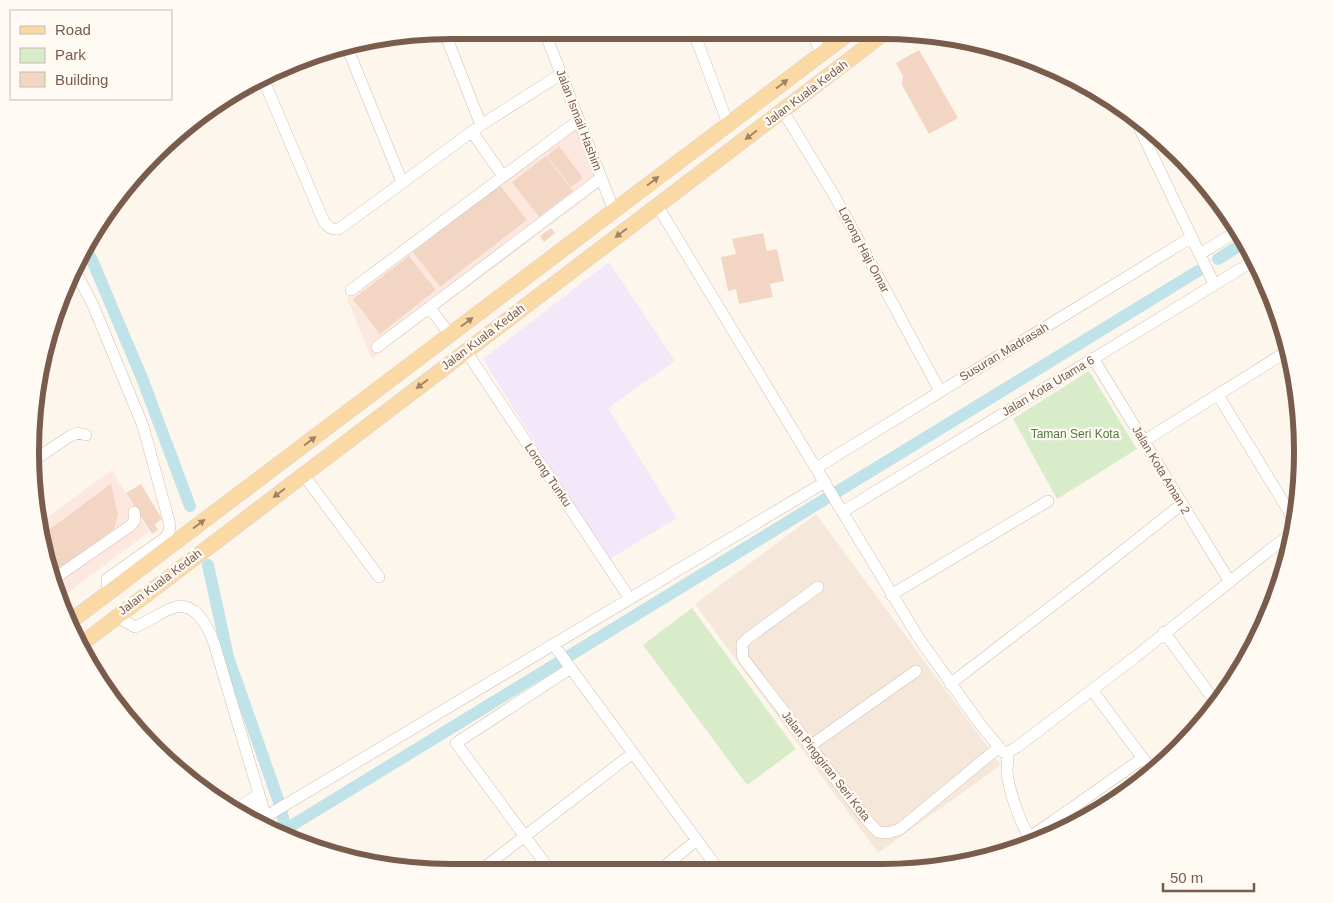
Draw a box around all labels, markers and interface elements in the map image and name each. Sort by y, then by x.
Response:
legend [10,10,172,100]
text: Road [55,21,91,38]
text: Park [55,46,86,63]
street label: Jalan Kuala Kedah [762,57,850,129]
street label: Jalan Ismail Hashim [553,67,605,173]
text: Building [55,71,108,88]
one-way arrow [775,78,788,89]
one-way arrow [744,130,758,140]
one-way arrow [646,176,659,187]
street label: Lorong Haji Omar [836,205,892,295]
one-way arrow [615,227,628,238]
street label: Jalan Kuala Kedah [439,301,527,373]
one-way arrow [460,316,473,327]
street label: Susuran Madrasah [957,320,1051,384]
street label: Jalan Kota Utama 6 [999,353,1097,419]
one-way arrow [415,379,429,389]
street label: Jalan Kota Aman 2 [1129,423,1193,517]
park label: Taman Seri Kota [1031,427,1120,441]
one-way arrow [303,435,316,446]
street label: Lorong Tunku [522,441,574,509]
one-way arrow [272,488,286,498]
one-way arrow [192,518,205,529]
street label: Jalan Kuala Kedah [116,546,204,618]
street label: Jalan Pinggiran Seri Kota [779,708,873,824]
scale bar [1163,860,1254,892]
text: 50 m [1170,869,1203,886]

